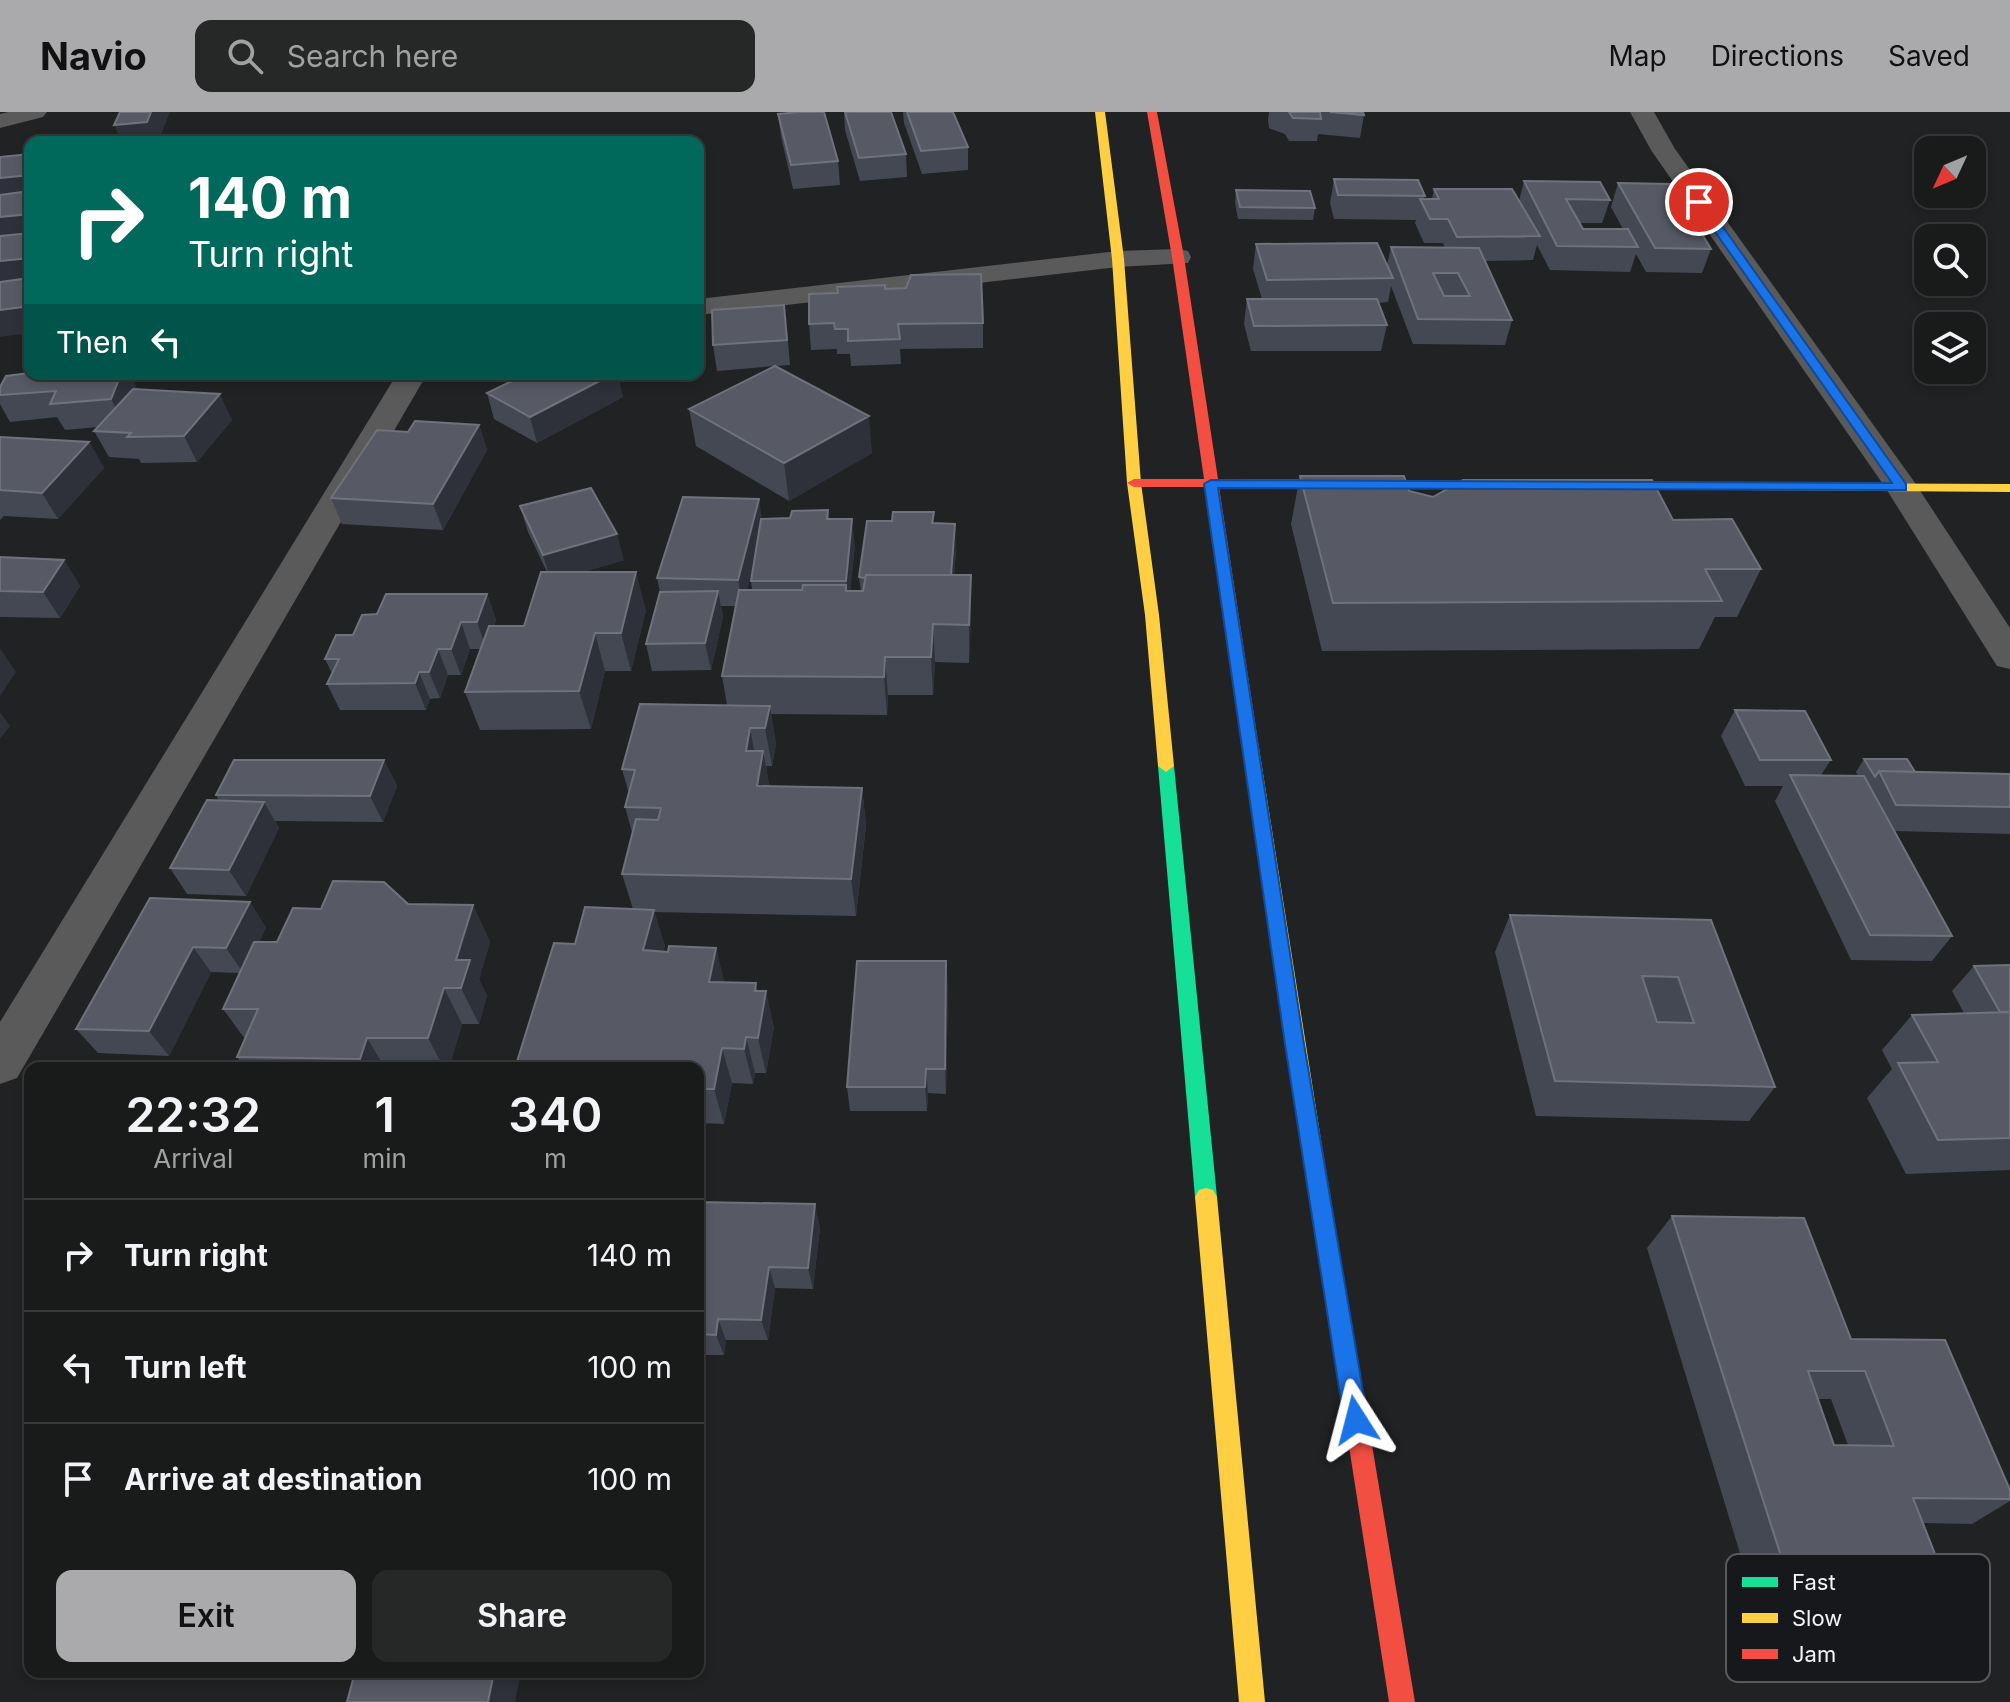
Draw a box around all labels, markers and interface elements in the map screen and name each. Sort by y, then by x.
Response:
search box [195,20,755,92]
text: Navio [40,33,147,79]
icon: search [223,34,267,78]
text: Search here [287,38,458,74]
text: Map [1608,39,1667,73]
text: Directions [1711,39,1844,73]
text: Saved [1888,39,1970,73]
north arrow [1914,136,1986,208]
map controls [1914,136,1986,384]
text: 140 m [188,164,352,232]
icon: right [56,168,160,272]
pin [1665,168,1733,236]
icon: arrive [1677,180,1721,224]
button: search [1914,224,1986,296]
text: Turn right [188,232,353,276]
button: layers [1914,312,1986,384]
icon: left [144,320,188,364]
text: Then [56,324,128,360]
text: 22:32 [125,1085,261,1144]
text: 1 [375,1085,395,1144]
text: 340 [508,1085,603,1144]
text: Arrival [153,1143,233,1174]
text: min [362,1143,407,1174]
text: m [544,1143,567,1174]
icon: right [56,1233,100,1277]
text: Turn right [124,1237,268,1273]
text: 140 m [587,1237,672,1273]
icon: left [56,1345,100,1389]
text: Turn left [124,1349,246,1385]
text: 100 m [587,1349,672,1385]
position arrow [1314,1378,1398,1462]
icon: arrive [56,1457,100,1501]
text: Arrive at destination [124,1461,422,1497]
text: 100 m [587,1461,672,1497]
legend [1726,1554,1990,1682]
text: Fast [1792,1569,1836,1595]
button: Exit [56,1570,356,1662]
button: Share [372,1570,672,1662]
text: Slow [1792,1605,1842,1631]
text: Jam [1792,1641,1836,1667]

